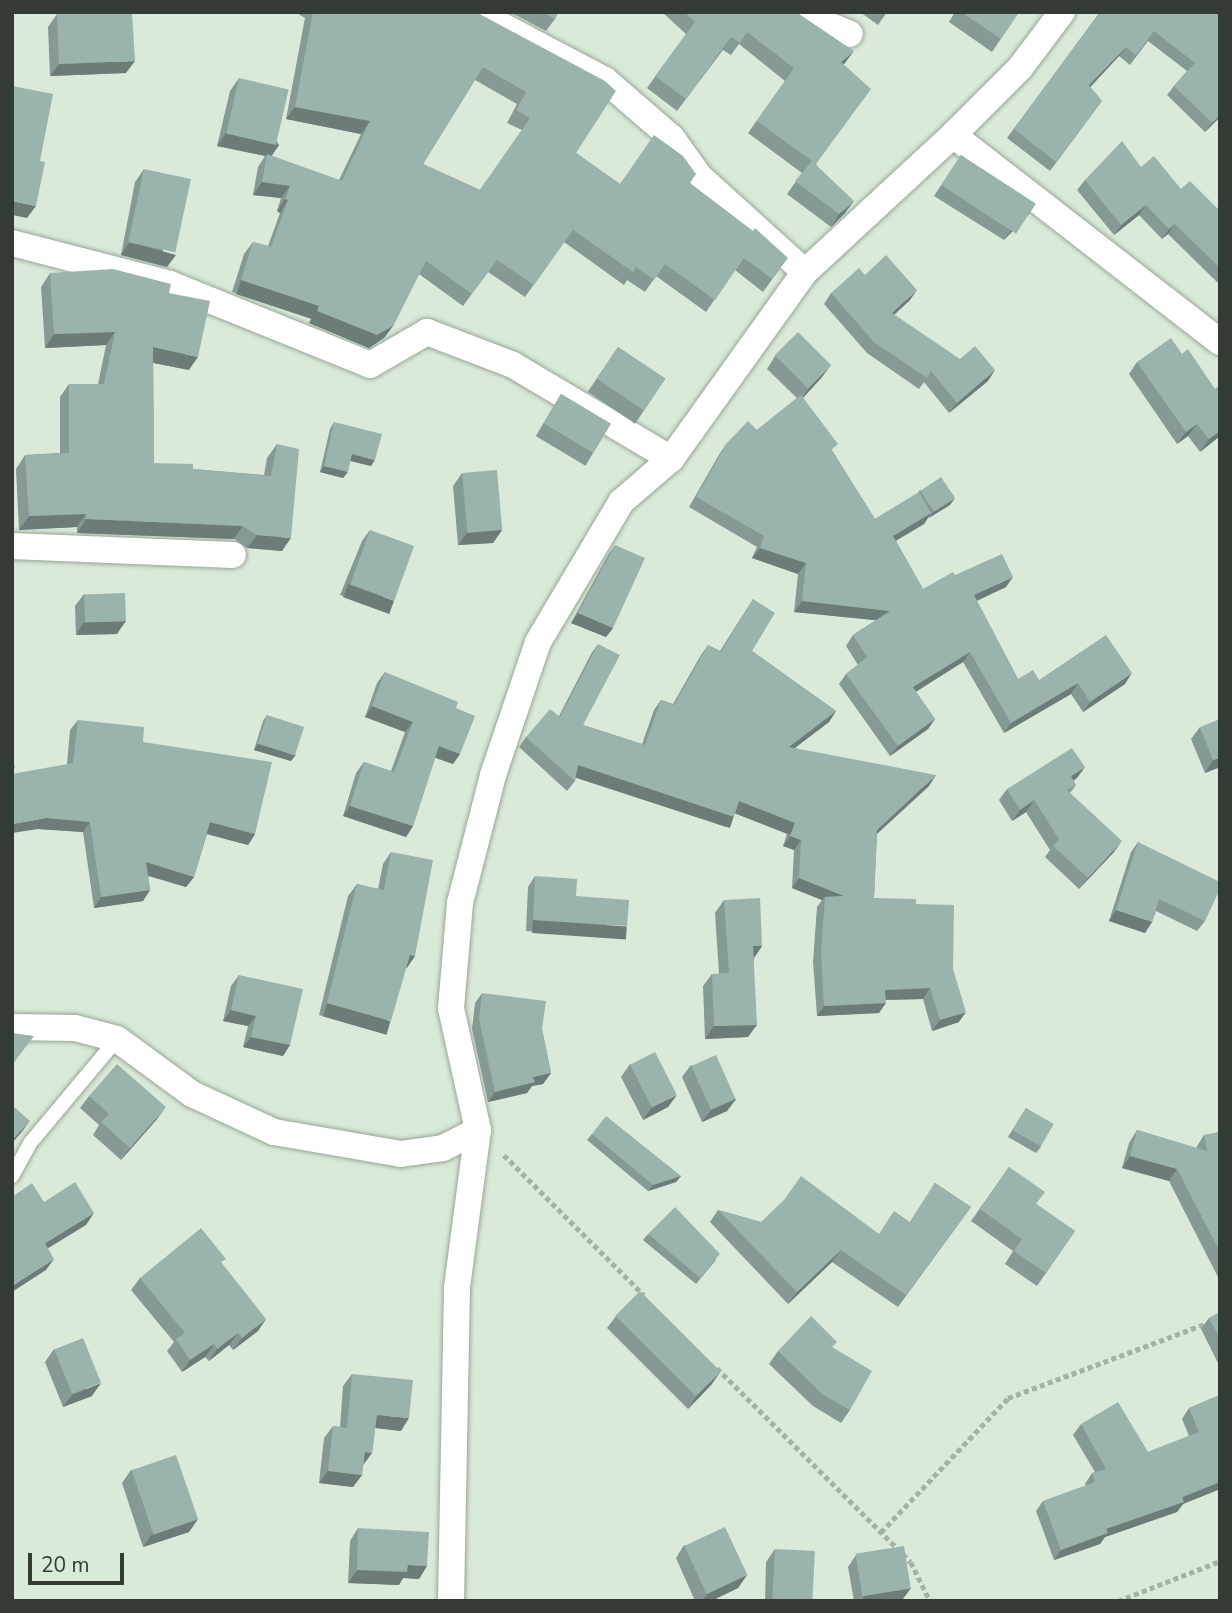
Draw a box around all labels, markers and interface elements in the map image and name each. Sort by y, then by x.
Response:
scale bar [32,1540,128,1584]
text: 20 m [41,1551,90,1579]

